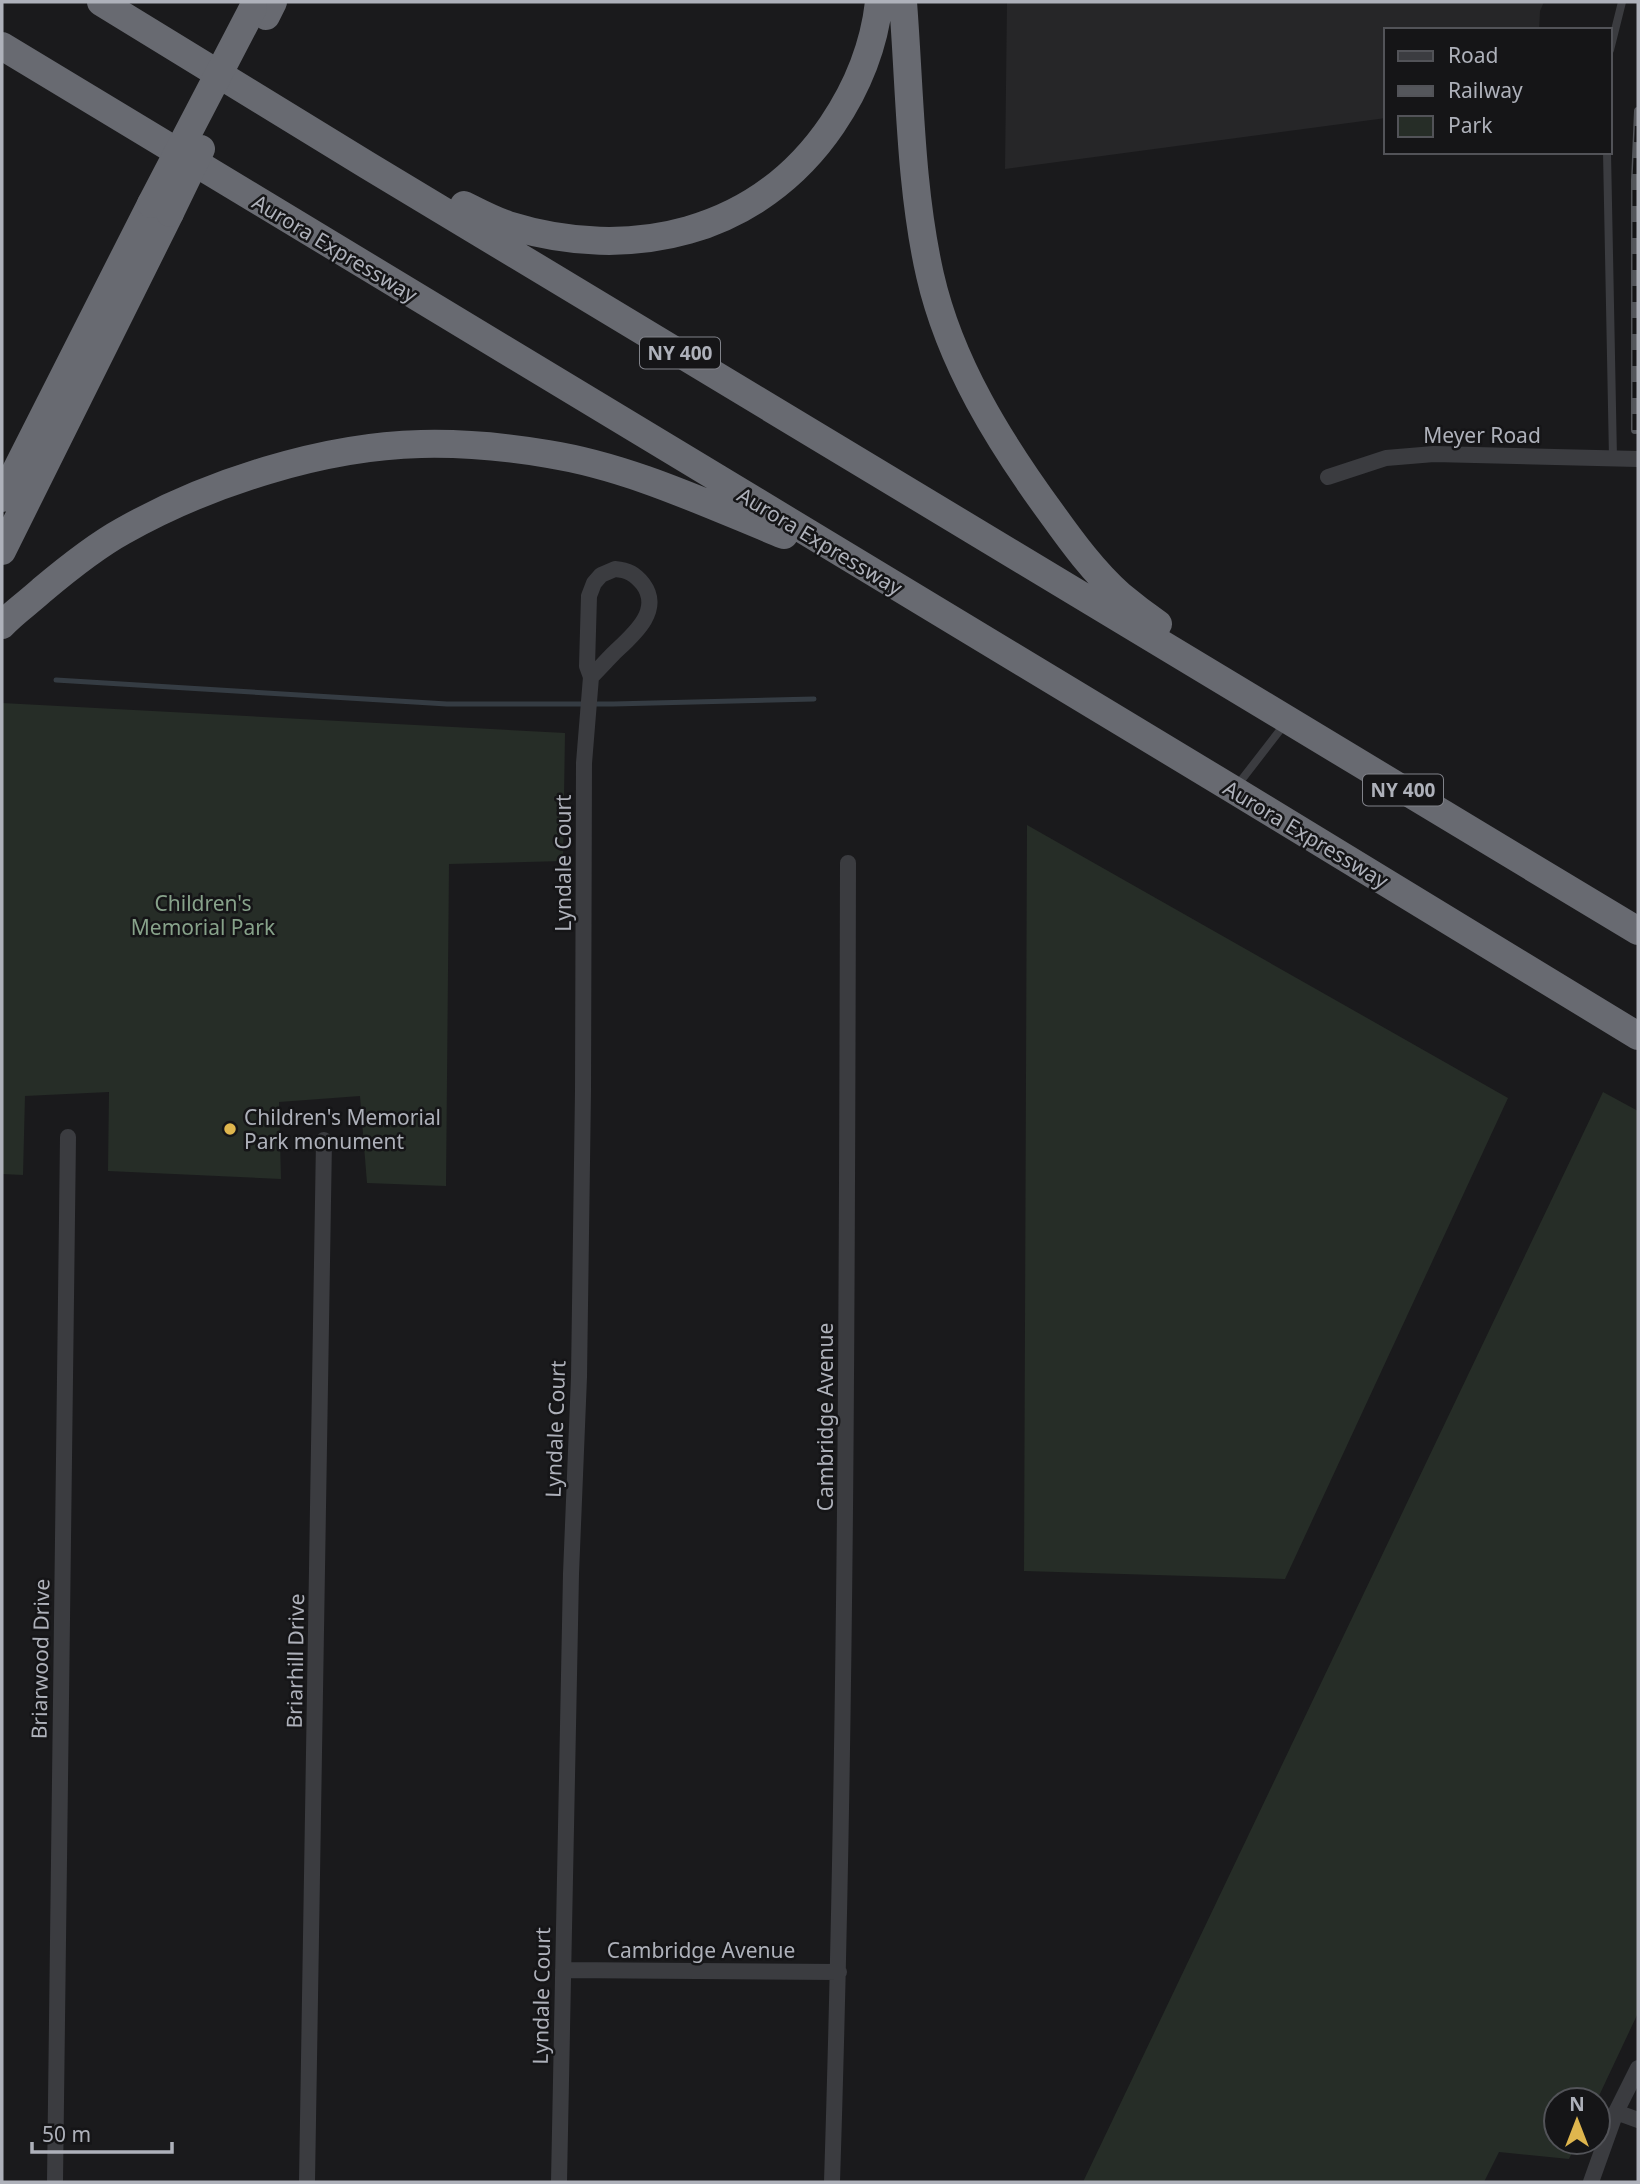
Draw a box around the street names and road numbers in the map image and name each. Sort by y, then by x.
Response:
street label: Aurora Expressway [247,188,423,309]
road number: NY 400 [640,338,720,368]
street label: Meyer Road [1423,421,1541,449]
street label: Aurora Expressway [732,481,908,602]
street label: Aurora Expressway [1218,774,1394,895]
road number: NY 400 [1363,775,1443,806]
street label: Lyndale Court [549,794,577,932]
street label: Cambridge Avenue [811,1323,839,1511]
street label: Lyndale Court [539,1359,571,1498]
street label: Briarwood Drive [25,1579,55,1739]
street label: Briarhill Drive [280,1593,310,1729]
street label: Lyndale Court [526,1927,556,2065]
street label: Cambridge Avenue [607,1936,795,1964]

